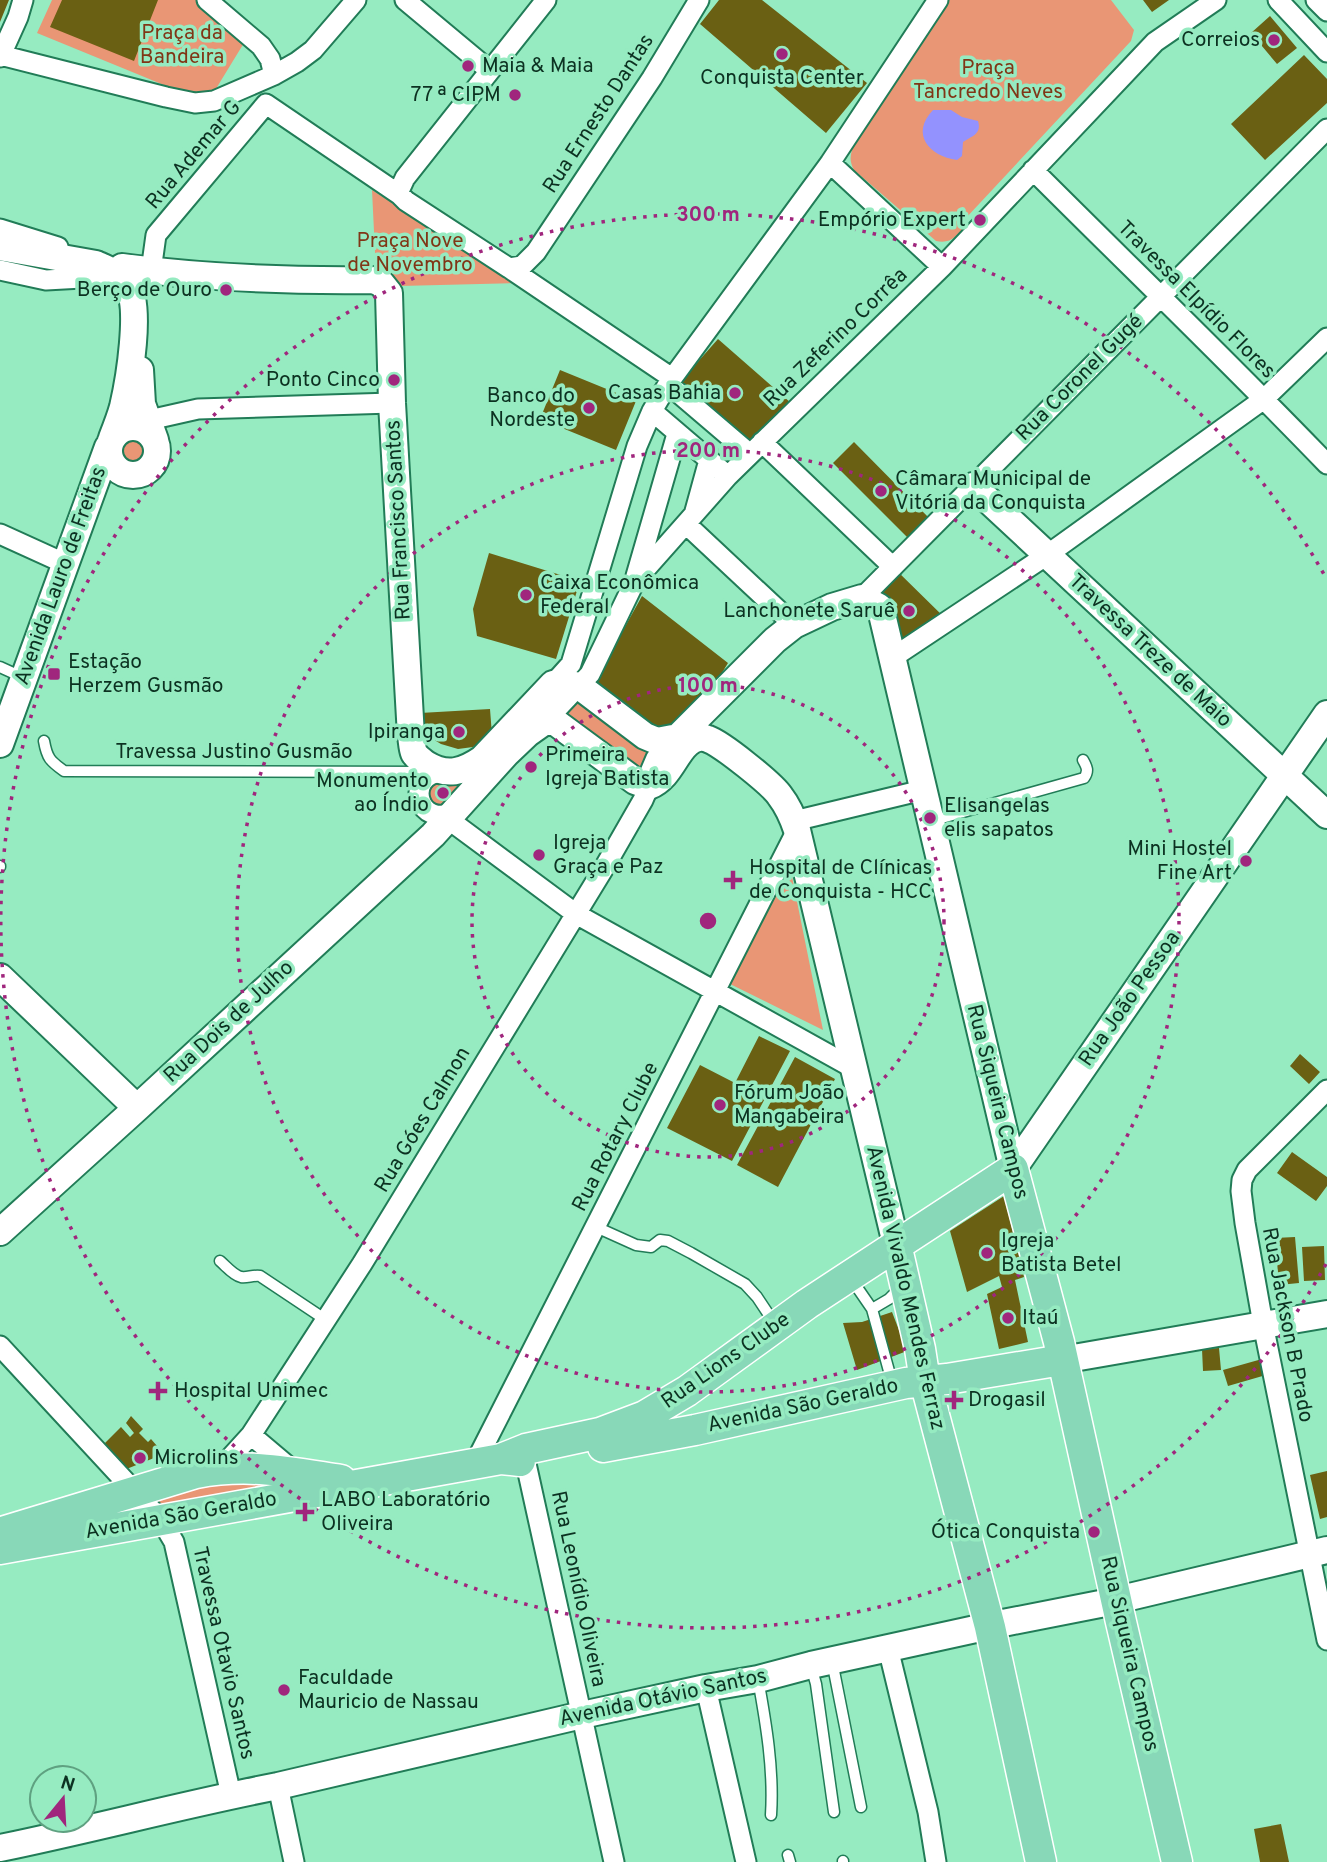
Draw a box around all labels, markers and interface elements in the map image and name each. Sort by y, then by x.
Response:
park label: Praça da Bandeira [140,20,224,71]
place label: Correios [1181,27,1260,54]
street label: Rua Ernesto Dantas [537,29,661,199]
marker: Correios [1266,32,1282,48]
marker: Conquista Center [774,46,790,62]
place label: Maia & Maia [482,53,593,80]
park label: Praça Tancredo Neves [913,55,1063,106]
marker: Maia & Maia [460,58,476,74]
place label: Conquista Center [700,65,864,92]
place label: 77 ª CIPM [410,82,501,109]
marker: 77 ª CIPM [507,87,523,103]
street label: Rua Ademar G [140,95,248,215]
text: 300 m [676,202,740,229]
place label: Empório Expert [818,207,966,234]
marker: Empório Expert [972,212,988,228]
street label: Travessa Elpídio Flores [1111,215,1281,385]
park label: Praça Nove de Novembro [347,228,473,279]
street label: Rua Zeferino Corrêa [758,262,914,414]
place label: Berço de Ouro [77,277,212,304]
marker: Berço de Ouro [218,282,234,298]
street label: Rua Coronel Gugé [1011,309,1149,447]
place label: Ponto Cinco [266,367,380,394]
marker: Ponto Cinco [386,372,402,388]
place label: Casas Bahia [608,380,721,407]
place label: Banco do Nordeste [487,383,575,434]
marker: Casas Bahia [727,385,743,401]
marker: Banco do Nordeste [581,400,597,416]
street label: Rua Francisco Santos [380,419,418,621]
text: 200 m [676,438,740,465]
street label: Avenida Lauro de Freitas [9,463,113,689]
place label: Câmara Municipal de Vitória da Conquista [895,466,1091,517]
marker: Câmara Municipal de Vitória da Conquista [873,483,889,499]
street label: Travessa Treze de Maio [1063,568,1237,734]
place label: Caixa Econômica Federal [540,570,699,621]
marker: Caixa Econômica Federal [518,587,534,603]
place label: Lanchonete Saruê [723,598,895,625]
marker: Lanchonete Saruê [901,603,917,619]
place label: Estação Herzem Gusmão [68,649,224,700]
marker: Estação Herzem Gusmão [46,666,62,682]
text: 100 m [678,673,738,700]
place label: Ipiranga [368,719,445,746]
marker: Ipiranga [451,724,467,740]
street label: Travessa Justino Gusmão [115,739,353,766]
place label: Primeira Igreja Batista [545,742,669,793]
marker: Primeira Igreja Batista [523,759,539,775]
place label: Monumento ao Índio [316,768,429,819]
marker: Monumento ao Índio [435,785,451,801]
place label: Elisangelas elis sapatos [944,793,1054,844]
marker: Elisangelas elis sapatos [922,810,938,826]
place label: Igreja Graça e Paz [553,830,664,881]
place label: Mini Hostel Fine Art [1127,836,1232,887]
marker: Igreja Graça e Paz [531,847,547,863]
marker: Mini Hostel Fine Art [1238,853,1254,869]
place label: Hospital de Clínicas de Conquista - HCC [749,855,932,906]
marker: Hospital de Clínicas de Conquista - HCC [723,870,743,890]
centre of rings [696,909,720,933]
street label: Rua João Pessoa [1073,926,1187,1072]
street label: Rua Dois de Julho [158,955,300,1089]
street label: Rua Siqueira Campos [960,1002,1034,1202]
street label: Rua Góes Calmon [369,1042,477,1198]
street label: Rua Rotary Clube [567,1058,665,1216]
place label: Fórum João Mangabeira [734,1080,844,1131]
marker: Fórum João Mangabeira [712,1097,728,1113]
street label: Avenida Vivaldo Mendes Ferraz [859,1143,951,1433]
street label: Rua Jackson B Prado [1255,1225,1319,1425]
place label: Igreja Batista Betel [1001,1228,1121,1279]
marker: Igreja Batista Betel [979,1245,995,1261]
place label: Itaú [1022,1305,1059,1332]
street label: Rua Lions Clube [656,1307,796,1415]
marker: Itaú [1000,1310,1016,1326]
street label: Avenida São Geraldo [705,1373,901,1439]
place label: Hospital Unimec [174,1378,328,1405]
marker: Hospital Unimec [148,1381,168,1401]
place label: Drogasil [968,1387,1046,1414]
marker: Drogasil [946,1392,962,1408]
place label: Microlins [154,1445,239,1472]
marker: Microlins [132,1450,148,1466]
street label: Avenida São Geraldo [83,1486,279,1546]
place label: LABO Laboratório Oliveira [321,1487,491,1538]
street label: Rua Leonídio Oliveira [544,1488,612,1690]
marker: LABO Laboratório Oliveira [295,1502,315,1522]
place label: Ótica Conquista [931,1518,1080,1546]
marker: Ótica Conquista [1086,1524,1102,1540]
street label: Travessa Otavio Santos [185,1544,261,1762]
street label: Rua Siqueira Campos [1093,1554,1165,1754]
street label: Avenida Otávio Santos [557,1663,769,1733]
place label: Faculdade Mauricio de Nassau [298,1665,479,1716]
marker: Faculdade Mauricio de Nassau [276,1682,292,1698]
north arrow [28,1764,98,1834]
text: N [57,1771,78,1798]

